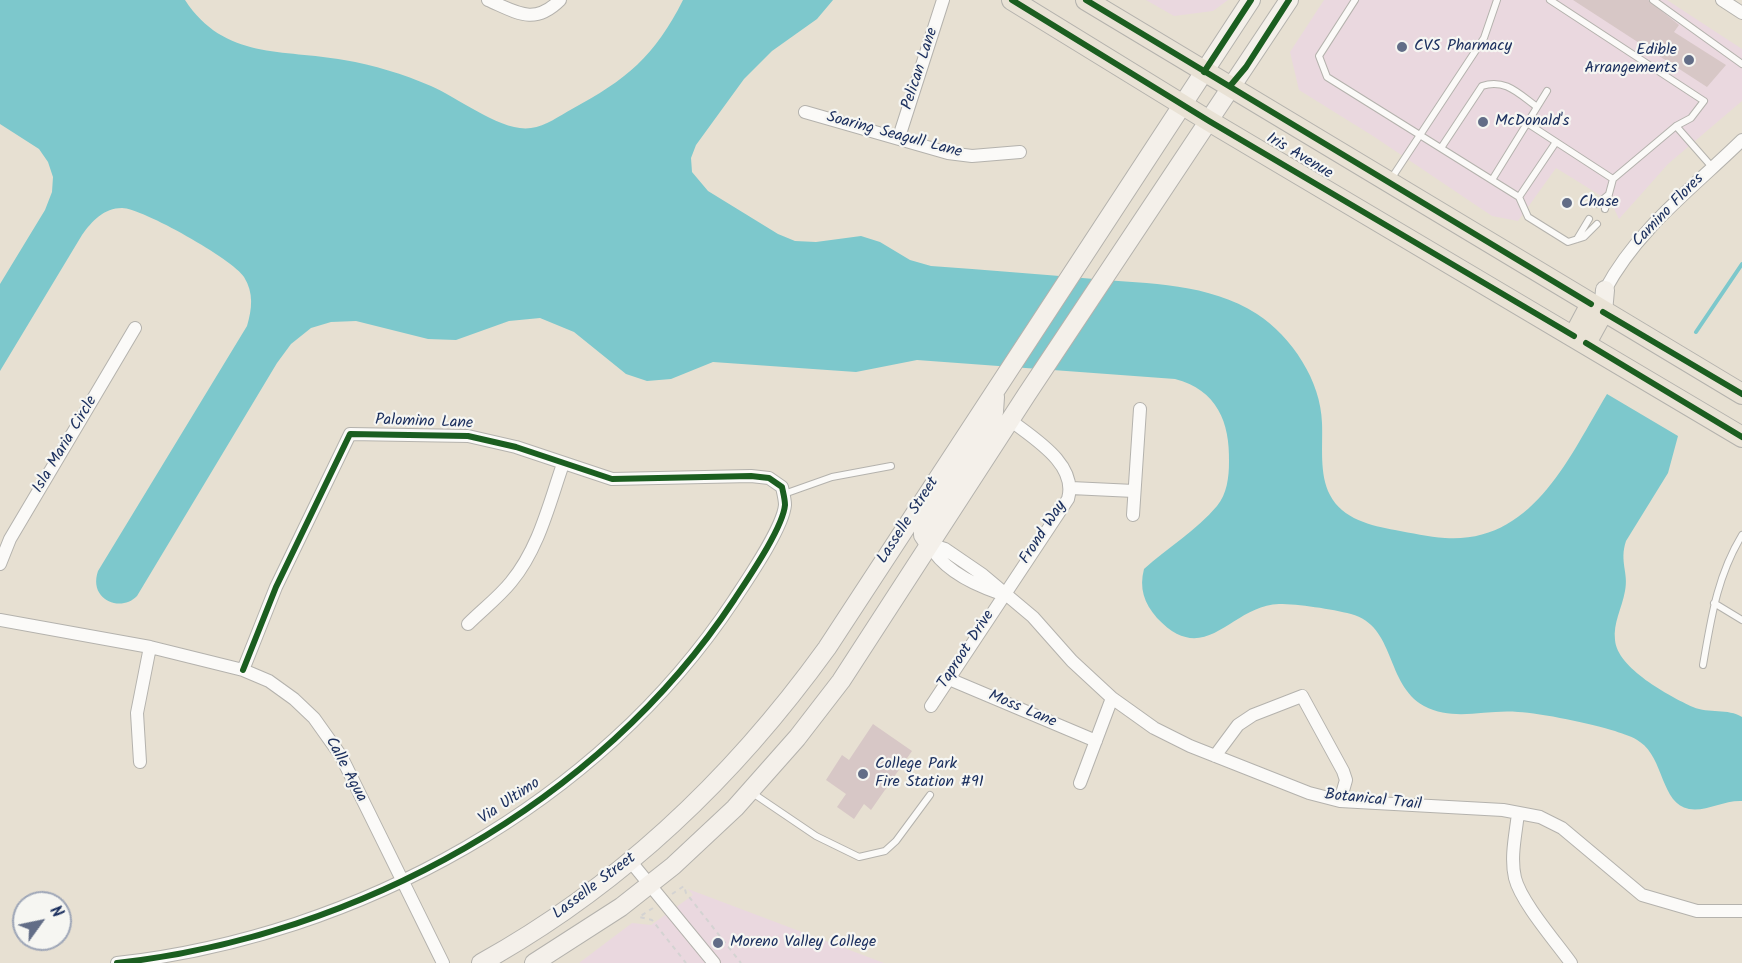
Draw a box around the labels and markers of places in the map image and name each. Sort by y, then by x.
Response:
place label: CVS Pharmacy [1414,37,1512,57]
marker: CVS Pharmacy [1395,40,1409,54]
place label: Edible Arrangements [1584,41,1677,79]
marker: Edible Arrangements [1682,53,1696,67]
place label: McDonald's [1495,112,1569,132]
marker: McDonald's [1476,115,1490,129]
place label: Chase [1579,193,1619,213]
marker: Chase [1560,196,1574,210]
place label: College Park Fire Station #91 [875,755,984,793]
marker: College Park Fire Station #91 [856,767,870,781]
place label: Moreno Valley College [730,933,876,953]
marker: Moreno Valley College [711,936,725,950]

